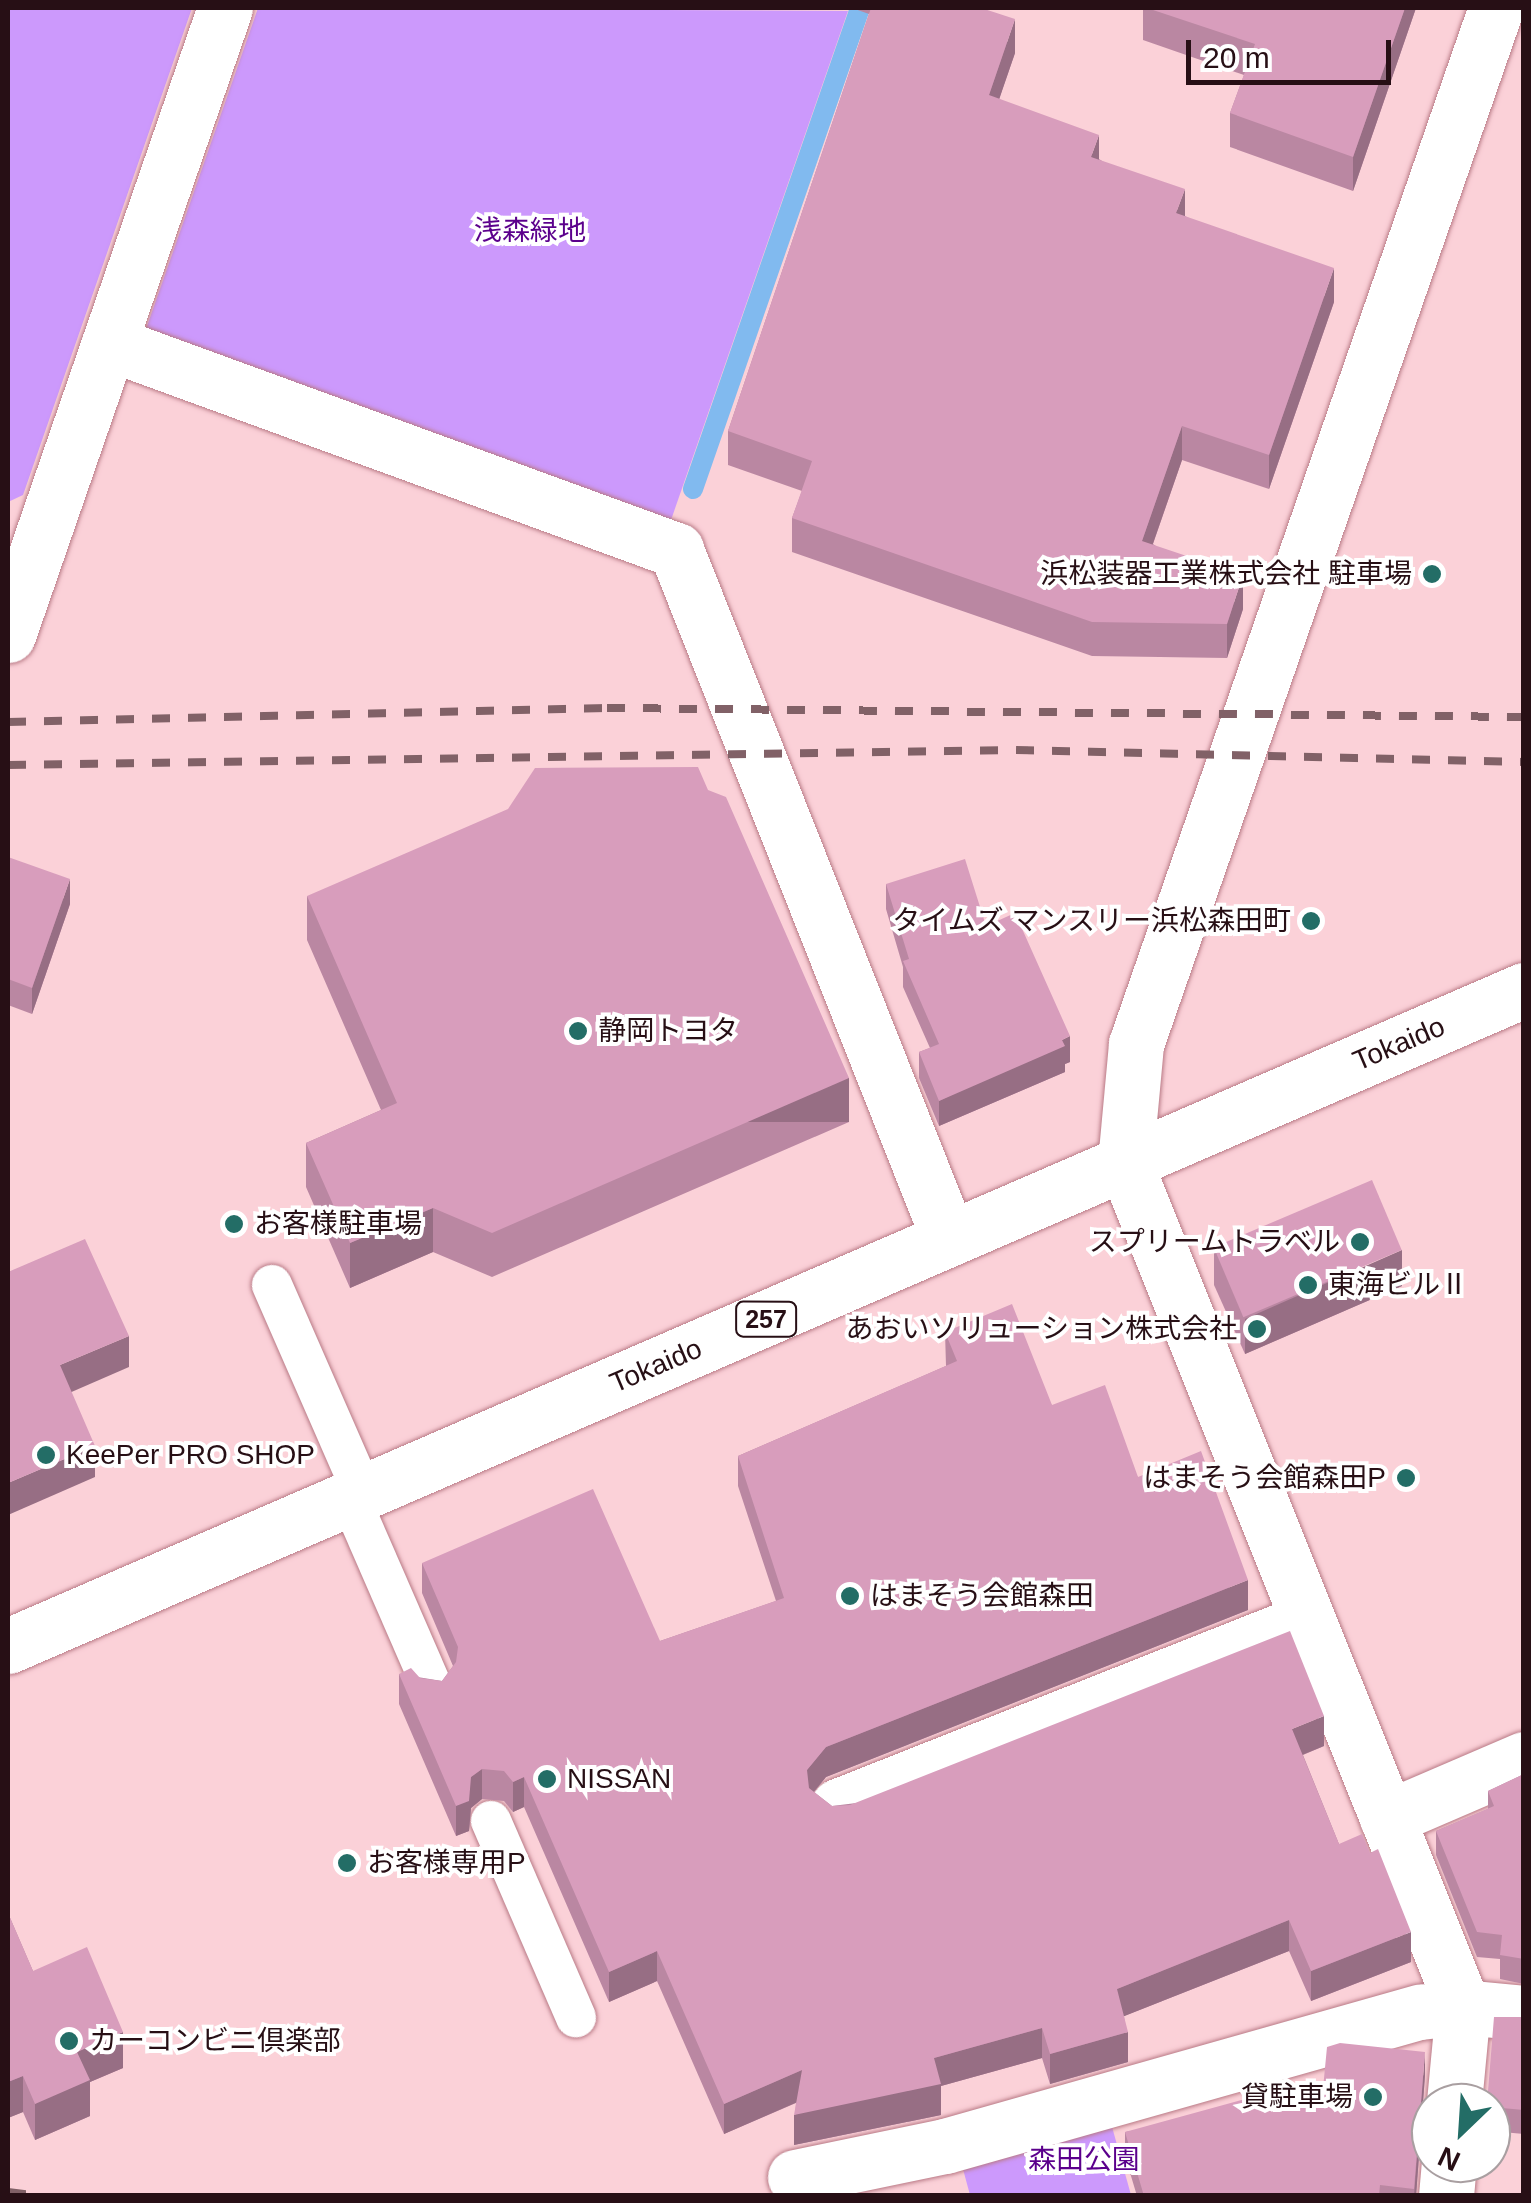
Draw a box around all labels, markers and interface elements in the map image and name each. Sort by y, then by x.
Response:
scale bar [1191,20,1396,82]
text: 20 m [1203,41,1270,74]
park label: 浅森緑地 [474,214,586,248]
place label: 浜松装器工業株式会社 駐車場 [1040,557,1412,591]
marker: 浜松装器工業株式会社 駐車場 [1421,563,1443,585]
place label: タイムズ マンスリー浜松森田町 [891,904,1291,938]
marker: タイムズ マンスリー浜松森田町 [1300,910,1322,932]
street label: Tokaido [1348,1010,1450,1078]
place label: 静岡トヨタ [598,1014,738,1048]
marker: 静岡トヨタ [567,1020,589,1042]
place label: お客様駐車場 [254,1207,422,1241]
marker: お客様駐車場 [223,1213,245,1235]
place label: スプリームトラベル [1088,1225,1340,1259]
marker: スプリームトラベル [1349,1231,1371,1253]
place label: 東海ビルⅡ [1328,1268,1468,1302]
marker: 東海ビルⅡ [1297,1274,1319,1296]
road number: 257 [734,1299,798,1339]
place label: あおいソリューション株式会社 [845,1312,1237,1346]
marker: あおいソリューション株式会社 [1246,1318,1268,1340]
street label: Tokaido [605,1332,707,1400]
place label: KeePer PRO SHOP [66,1438,315,1472]
marker: KeePer PRO SHOP [35,1444,57,1466]
place label: はまそう会館森田P [1143,1461,1386,1495]
marker: はまそう会館森田P [1395,1467,1417,1489]
place label: はまそう会館森田 [870,1579,1094,1613]
marker: はまそう会館森田 [839,1585,861,1607]
place label: NISSAN [567,1762,671,1796]
marker: NISSAN [536,1768,558,1790]
place label: お客様専用P [367,1846,526,1880]
marker: お客様専用P [336,1852,358,1874]
place label: カーコンビニ倶楽部 [89,2024,341,2058]
marker: カーコンビニ倶楽部 [58,2030,80,2052]
place label: 貸駐車場 [1241,2080,1353,2114]
north arrow [1411,2083,1511,2183]
marker: 貸駐車場 [1362,2086,1384,2108]
text: N [1433,2141,1465,2177]
park label: 森田公園 [1028,2143,1140,2177]

